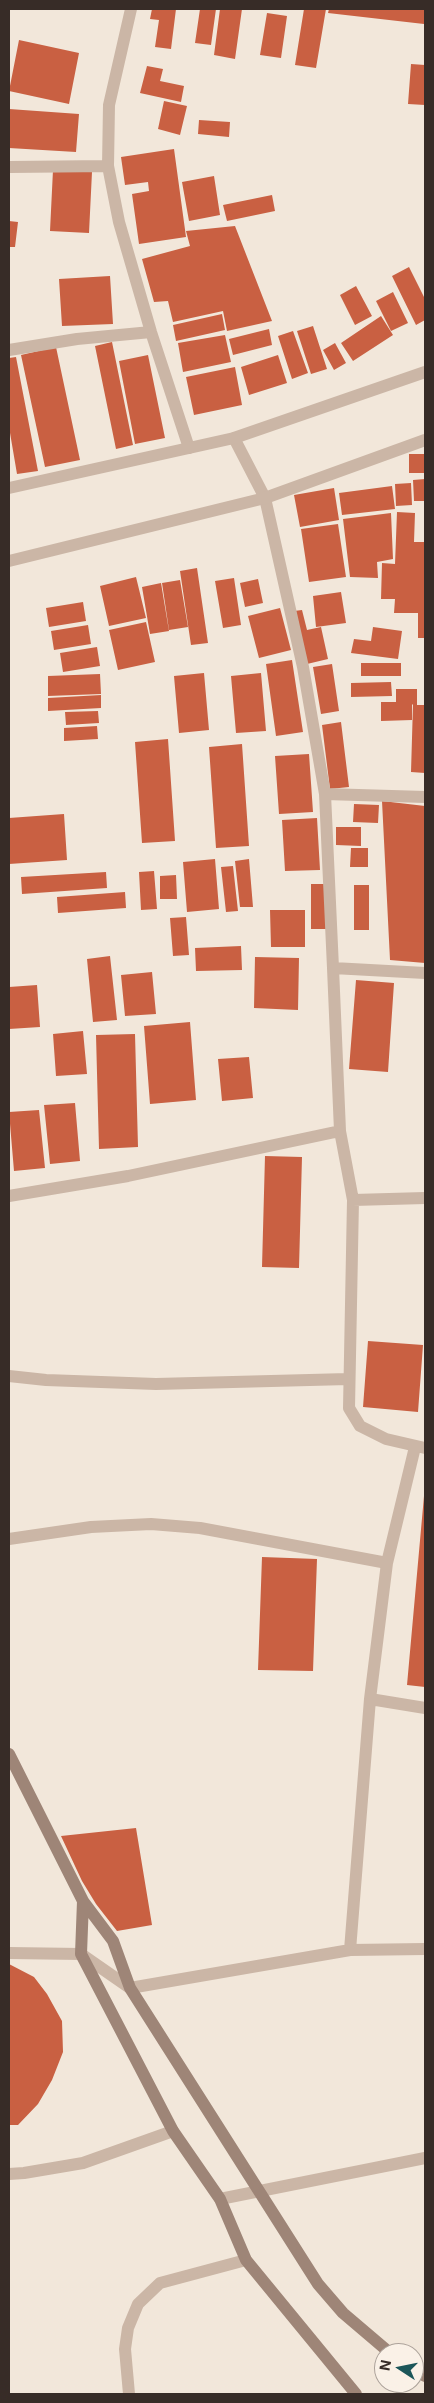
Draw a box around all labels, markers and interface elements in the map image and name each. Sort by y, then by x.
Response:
north arrow [374,2343,424,2393]
text: N [375,2358,394,2372]

